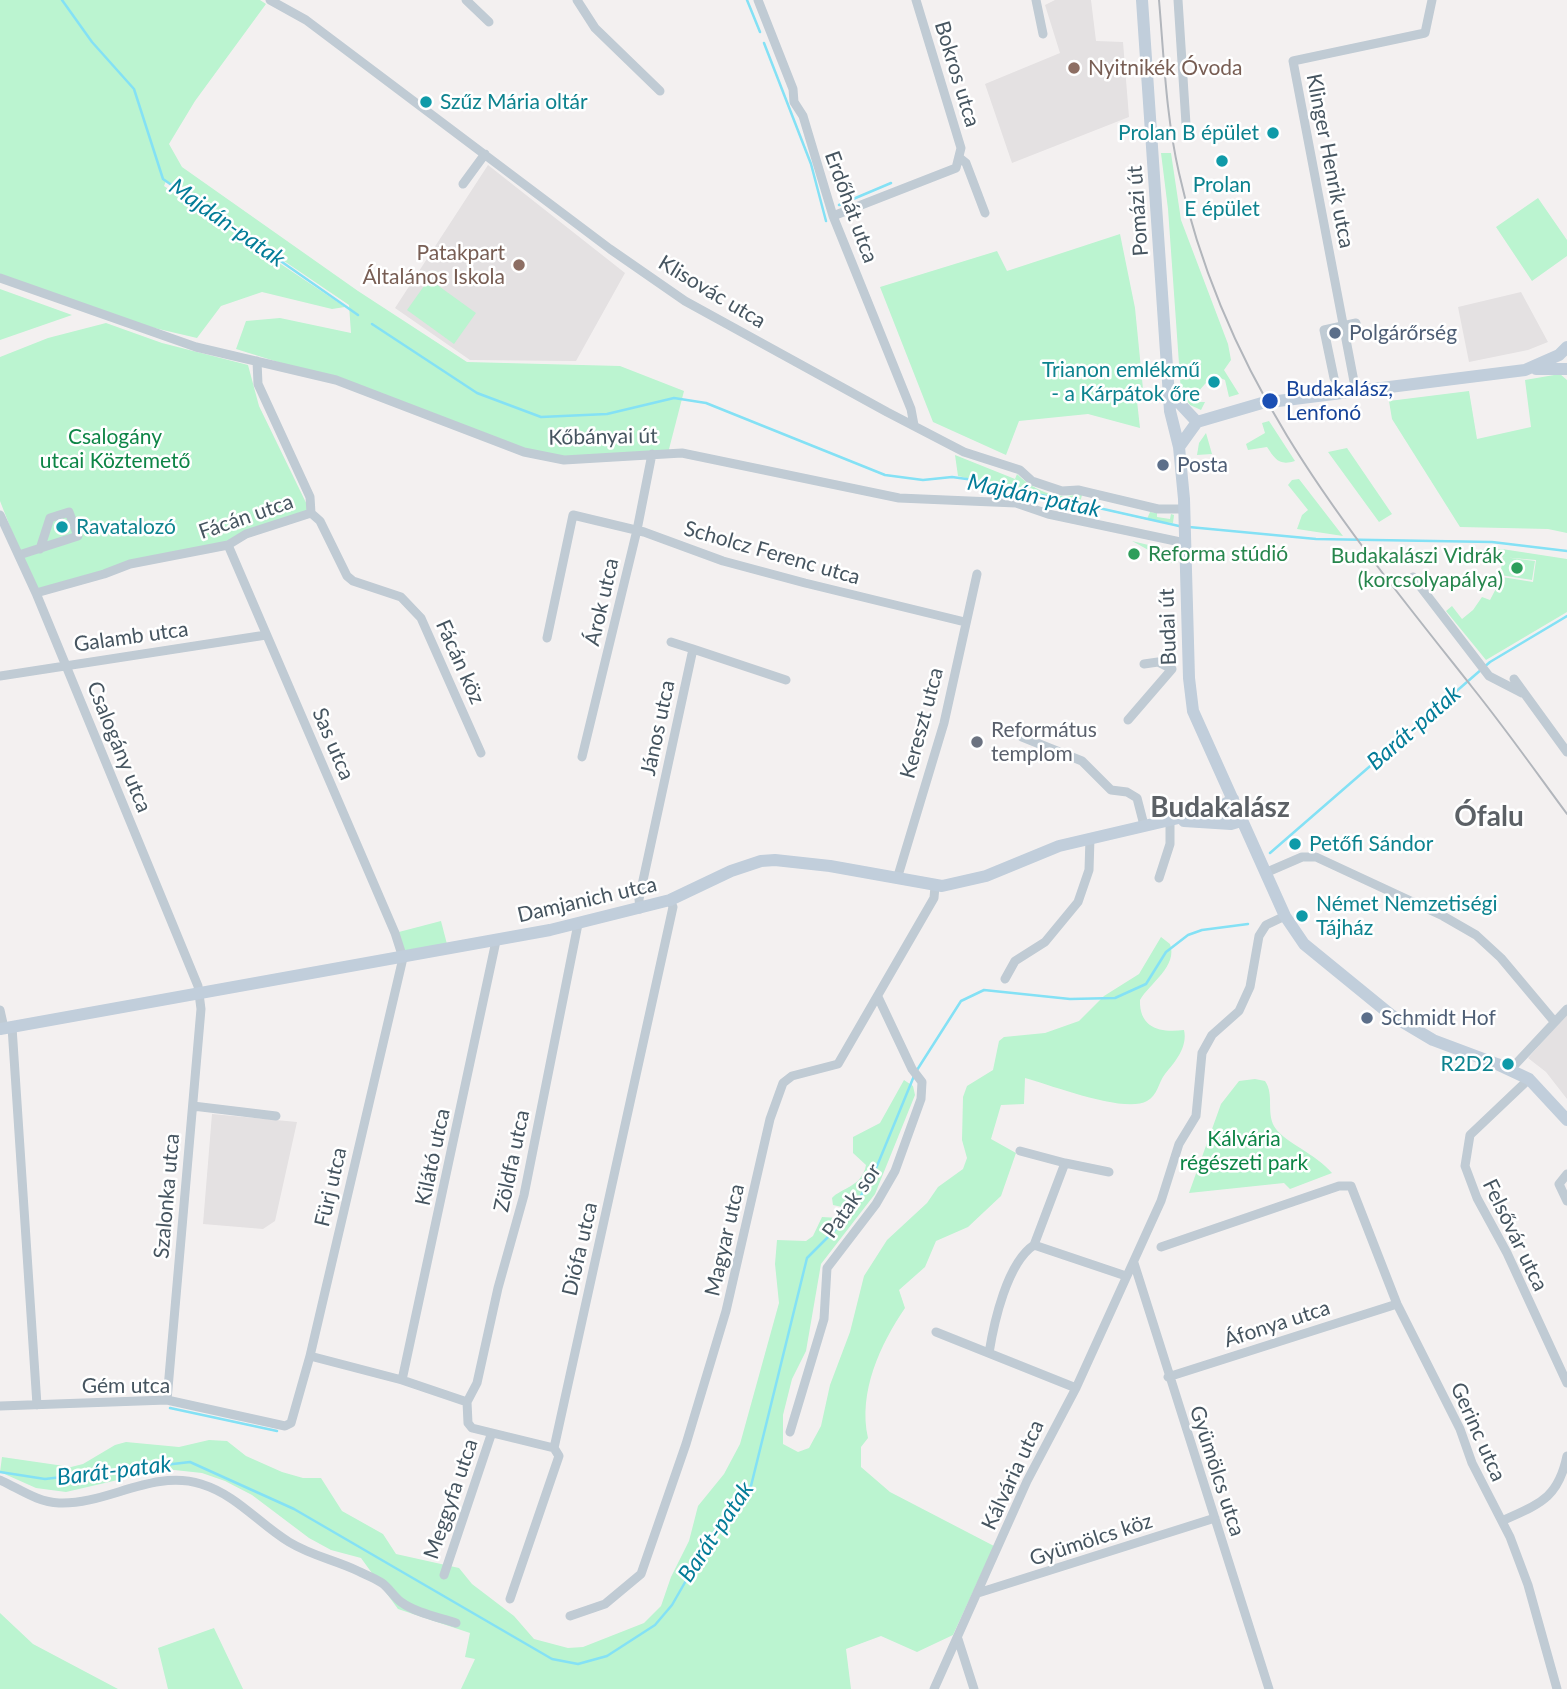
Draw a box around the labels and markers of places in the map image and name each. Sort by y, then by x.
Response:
place label: Nyitnikék Óvoda [1088,55,1243,81]
marker: Nyitnikék Óvoda [1066,60,1082,76]
place label: Szűz Mária oltár [440,89,588,115]
marker: Szűz Mária oltár [418,94,434,110]
place label: Prolan B épület [1118,120,1259,146]
marker: Prolan B épület [1265,125,1281,141]
marker: Prolan E épület [1214,153,1230,169]
place label: Prolan E épület [1184,172,1260,222]
place label: Patakpart Általános Iskola [362,240,505,290]
marker: Patakpart Általános Iskola [511,257,527,273]
place label: Polgárőrség [1349,320,1457,346]
marker: Polgárőrség [1327,325,1343,341]
place label: Trianon emlékmű - a Kárpátok őre [1042,357,1200,407]
marker: Trianon emlékmű - a Kárpátok őre [1206,374,1222,390]
place label: Budakalász, Lenfonó [1286,376,1393,426]
marker: Budakalász, Lenfonó [1260,391,1280,411]
place label: Posta [1177,452,1228,478]
marker: Posta [1155,457,1171,473]
place label: Ravatalozó [76,514,176,540]
marker: Ravatalozó [54,519,70,535]
place label: Reforma stúdió [1148,541,1288,567]
place label: Budakalászi Vidrák (korcsolyapálya) [1331,543,1503,593]
marker: Reforma stúdió [1126,546,1142,562]
marker: Budakalászi Vidrák (korcsolyapálya) [1509,560,1525,576]
place label: Református templom [991,717,1097,767]
marker: Református templom [969,734,985,750]
place label: Petőfi Sándor [1309,831,1433,857]
marker: Petőfi Sándor [1287,836,1303,852]
place label: Német Nemzetiségi Tájház [1316,891,1497,941]
marker: Német Nemzetiségi Tájház [1294,908,1310,924]
place label: Schmidt Hof [1381,1005,1496,1031]
marker: Schmidt Hof [1359,1010,1375,1026]
place label: R2D2 [1441,1051,1494,1077]
marker: R2D2 [1500,1056,1516,1072]

